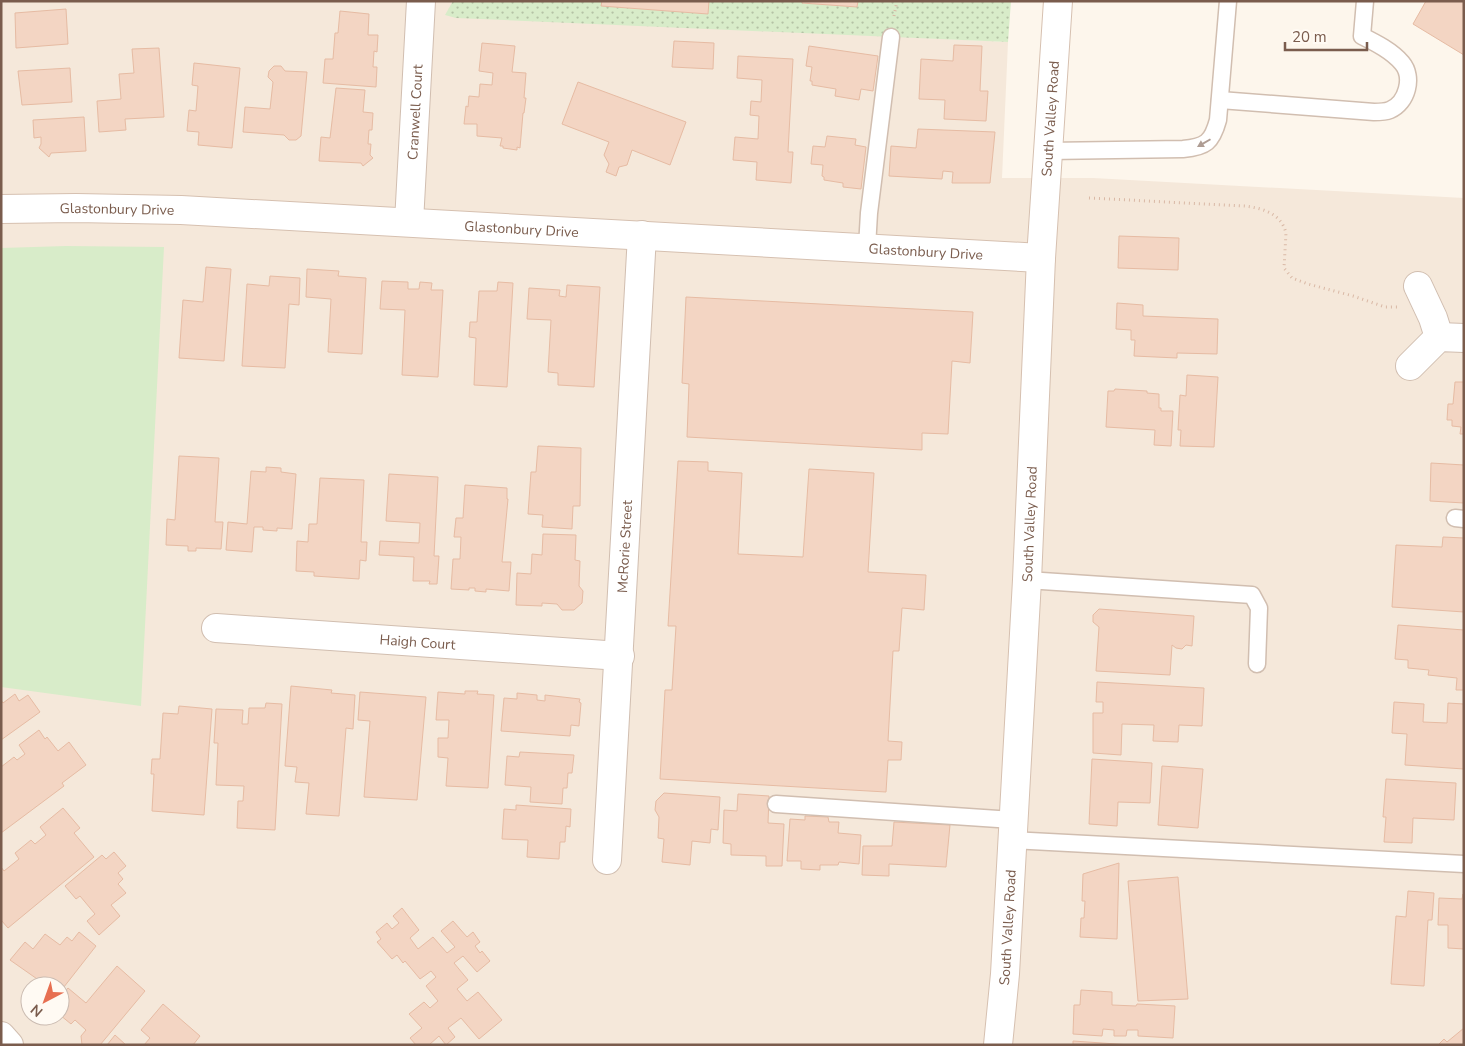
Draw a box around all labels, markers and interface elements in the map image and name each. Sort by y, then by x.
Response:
scale bar [1285,20,1368,52]
text: 20 m [1292,27,1327,47]
street label: South Valley Road [1037,60,1064,177]
street label: Cranwell Court [403,64,428,160]
one-way arrow [1198,138,1211,147]
street label: Glastonbury Drive [60,199,174,220]
street label: Glastonbury Drive [464,217,579,242]
street label: Glastonbury Drive [868,239,983,265]
street label: South Valley Road [1018,466,1042,582]
street label: McRorie Street [613,499,637,594]
street label: Haigh Court [379,630,456,655]
street label: South Valley Road [995,869,1021,986]
north arrow [20,976,70,1026]
text: N [27,1000,47,1021]

